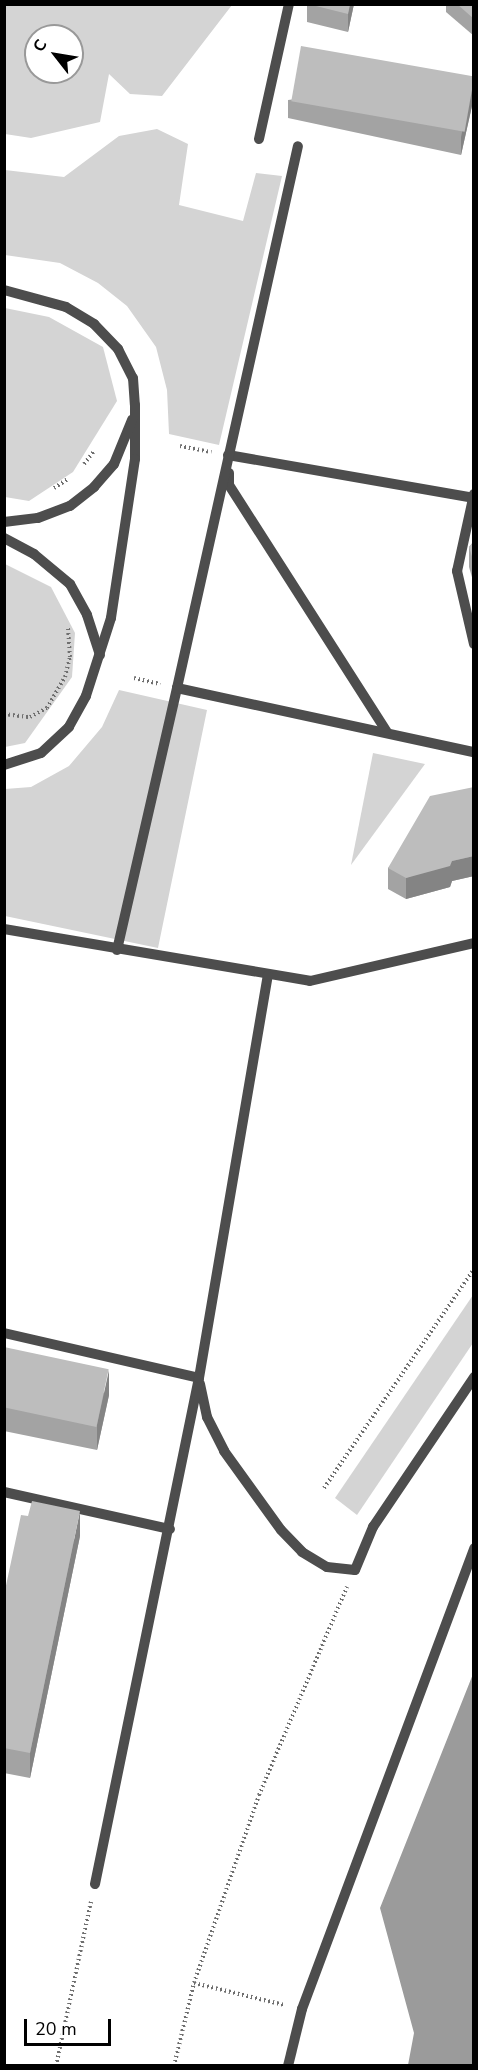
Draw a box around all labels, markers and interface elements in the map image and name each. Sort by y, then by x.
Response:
north arrow [24,24,84,84]
text: С [28,35,53,56]
scale bar [27,2007,114,2045]
text: 20 m [35,2017,77,2041]

